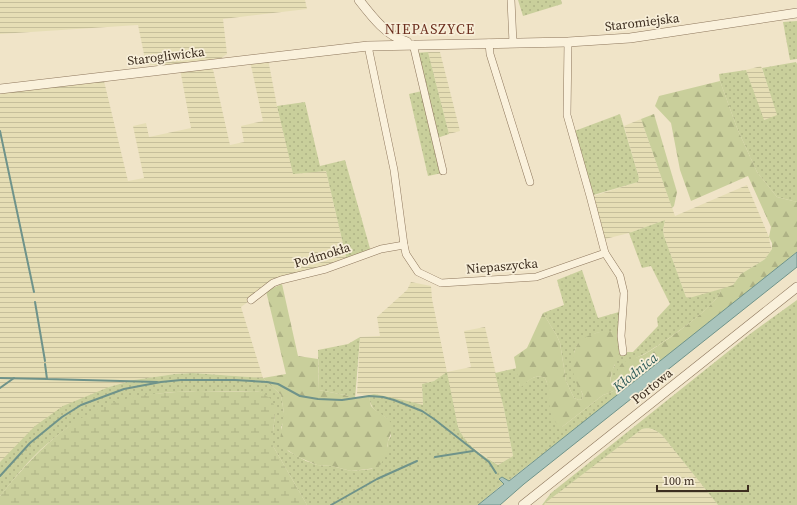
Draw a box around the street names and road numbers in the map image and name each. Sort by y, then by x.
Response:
street label: Staromiejska [604,9,681,35]
street label: Starogliwicka [126,43,206,69]
street label: Podmokła [292,238,353,272]
street label: Niepaszycka [465,254,539,278]
street label: Portowa [628,364,676,408]

